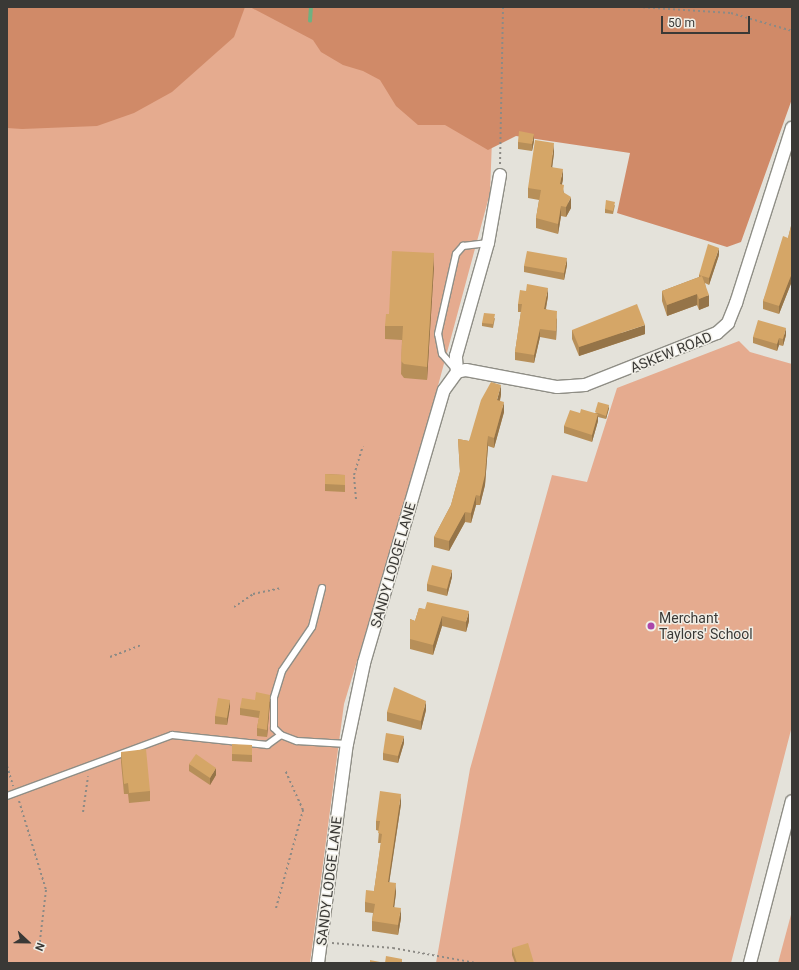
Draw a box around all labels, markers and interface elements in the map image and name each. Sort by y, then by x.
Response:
scale bar [663,8,752,34]
text: 50 m [668,16,695,30]
street label: ASKEW ROAD [628,328,714,376]
street label: SANDY LODGE LANE [367,500,419,630]
place label: Merchant Taylors' School [659,610,753,642]
marker: Merchant Taylors' School [646,621,656,631]
street label: SANDY LODGE LANE [313,816,345,946]
north arrow [8,922,48,962]
text: N [32,941,47,953]

